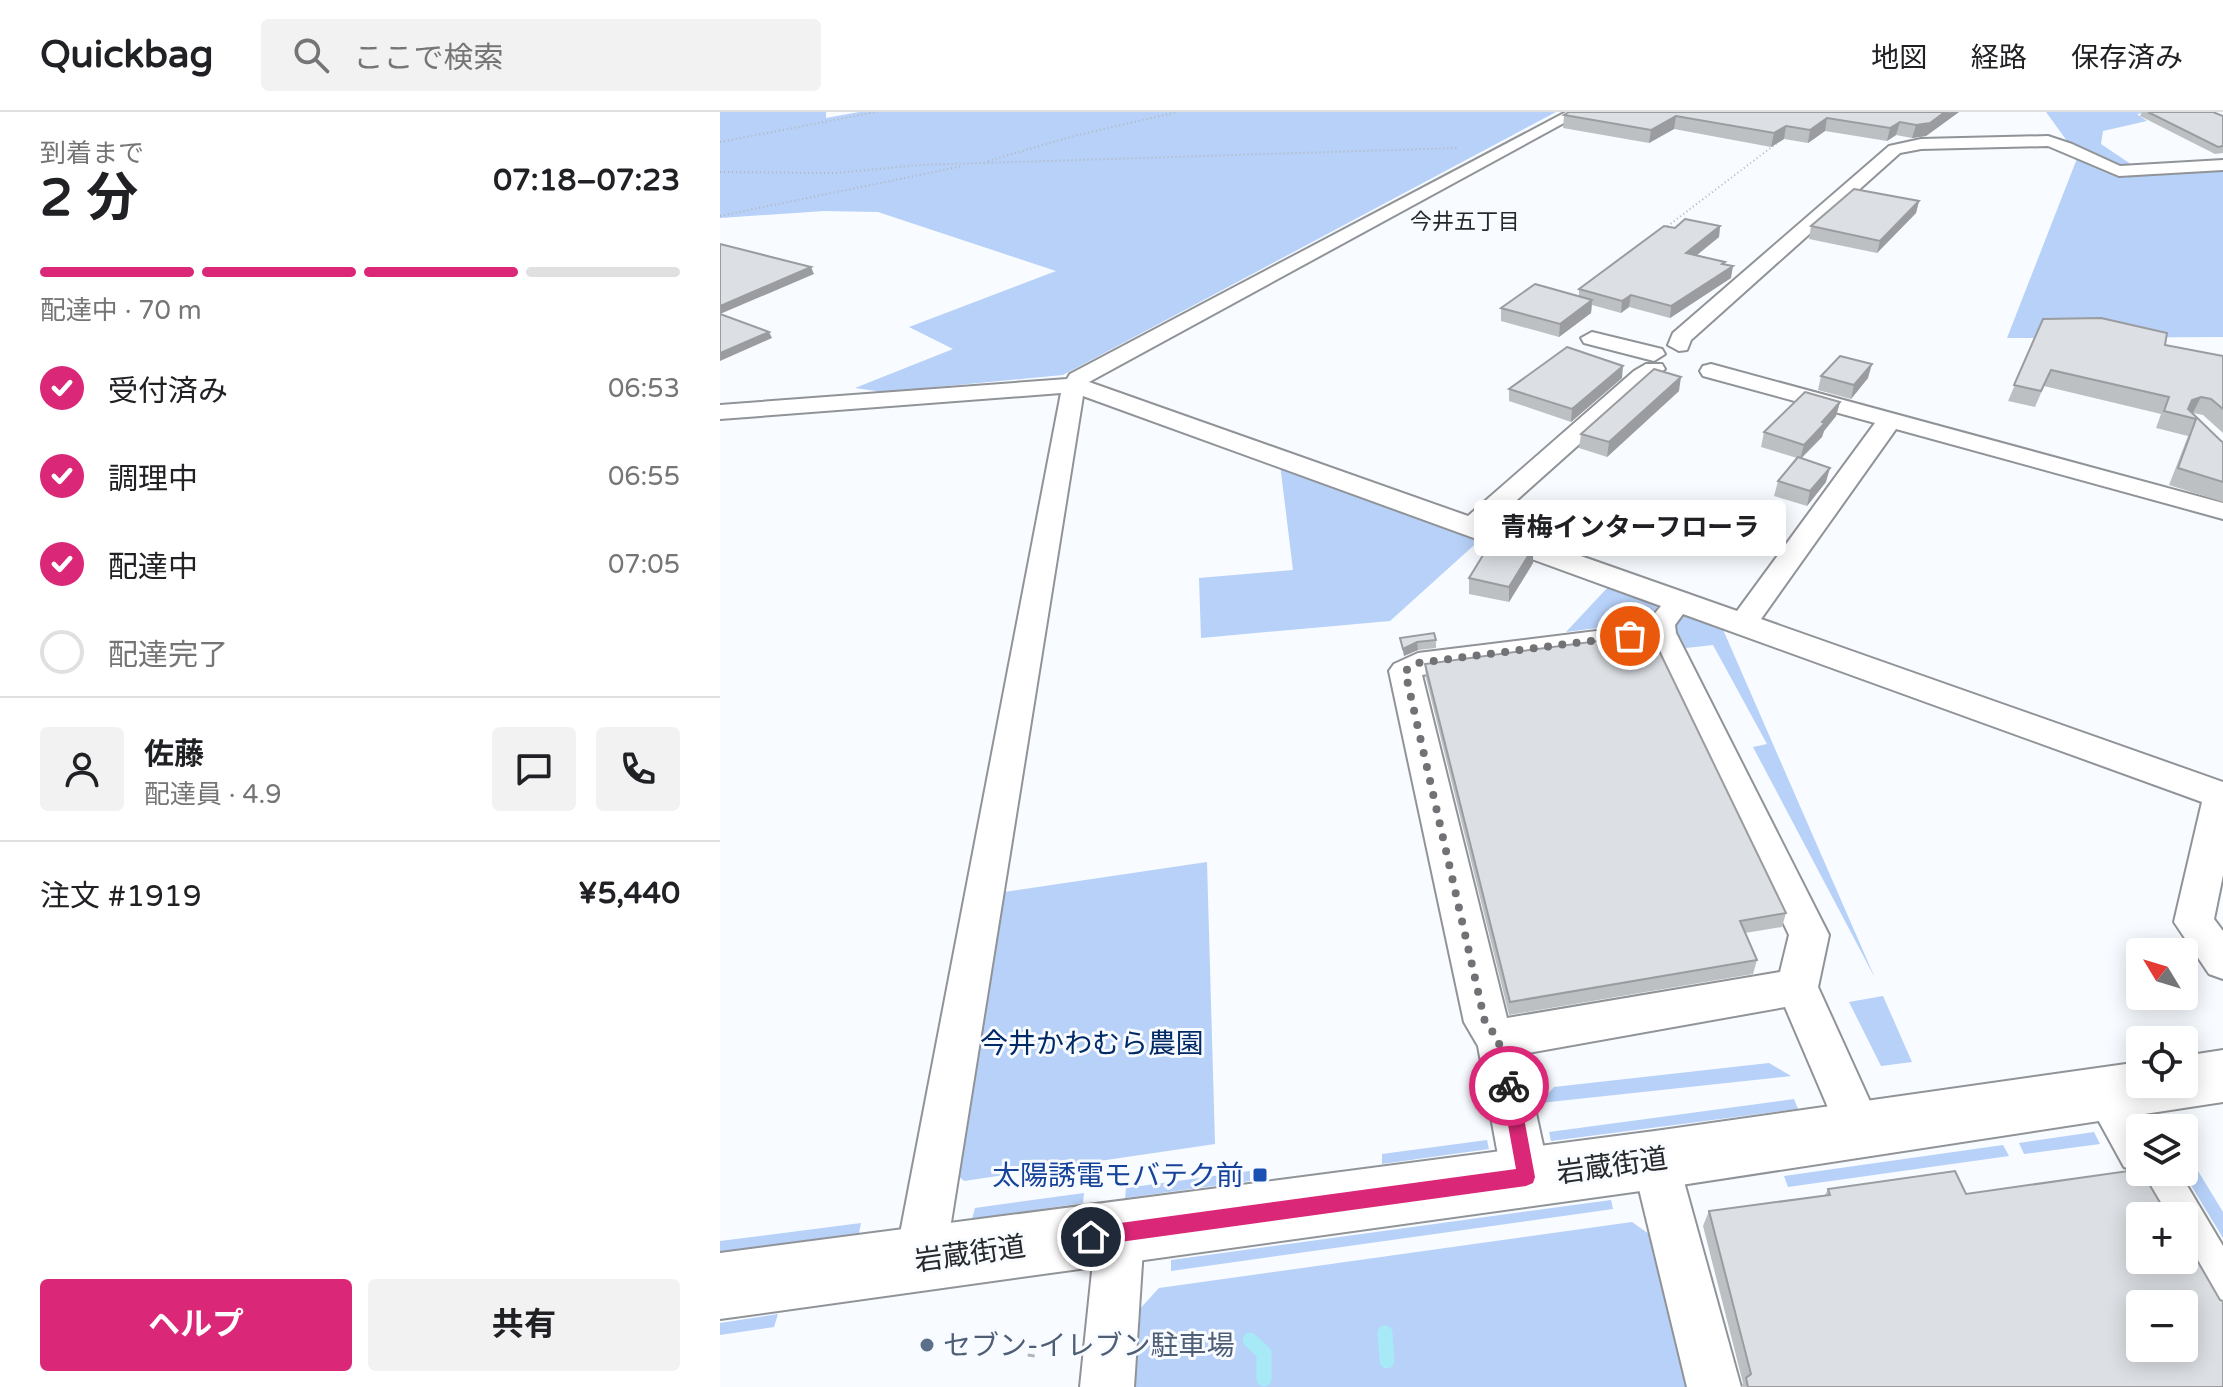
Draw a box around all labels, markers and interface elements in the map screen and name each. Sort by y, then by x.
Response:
search box [261,19,821,91]
text: Quickbag [40,32,213,78]
icon: search [289,33,333,77]
text: ここで検索 [353,40,503,77]
text: 地図 [1871,41,1927,75]
text: 経路 [1971,41,2027,75]
text: 保存済み [2071,41,2183,75]
text: 到着まで [40,138,144,169]
text: 07:18–07:23 [493,162,680,199]
text: 2 分 [40,167,138,230]
district label: 今井五丁目 [1410,209,1520,235]
text: 配達中 · 70 m [40,295,202,326]
icon: check [40,366,84,410]
text: 受付済み [108,373,228,410]
text: 06:53 [608,373,680,404]
icon: check [40,454,84,498]
text: 調理中 [108,461,198,498]
text: 06:55 [608,461,680,492]
callout: 青梅インターフローラ [1474,500,1786,556]
text: 青梅インターフローラ [1501,512,1759,543]
icon: check [40,542,84,586]
text: 配達中 [108,549,198,586]
text: 07:05 [608,549,680,580]
pin [1596,602,1664,670]
icon: bag [1608,614,1652,658]
text: 配達完了 [108,637,228,674]
button: person [40,727,124,811]
button: chat [492,727,576,811]
button: phone [596,727,680,811]
text: 佐藤 [144,736,204,773]
text: 配達員 · 4.9 [144,779,282,810]
text: ¥5,440 [578,875,680,912]
text: 注文 #1919 [40,878,202,915]
north arrow [2126,938,2198,1010]
map controls [2126,938,2198,1362]
button: locate [2126,1026,2198,1098]
park label: 今井かわむら農園 [980,1027,1204,1061]
courier [1469,1046,1549,1126]
icon: bike [1487,1064,1531,1108]
button: layers [2126,1114,2198,1186]
street label: 岩蔵街道 [1554,1141,1670,1191]
place label: 太陽誘電モバテク前 [992,1159,1244,1193]
marker: 太陽誘電モバテク前 [1251,1166,1269,1184]
button: + [2126,1202,2198,1274]
pin [1057,1203,1125,1271]
icon: home [1069,1215,1113,1259]
street label: 岩蔵街道 [912,1229,1028,1279]
button: ヘルプ [40,1279,352,1371]
button: 共有 [368,1279,680,1371]
button: − [2126,1290,2198,1362]
place label: セブン-イレブン駐車場 [943,1329,1234,1363]
marker: セブン-イレブン駐車場 [918,1336,936,1354]

